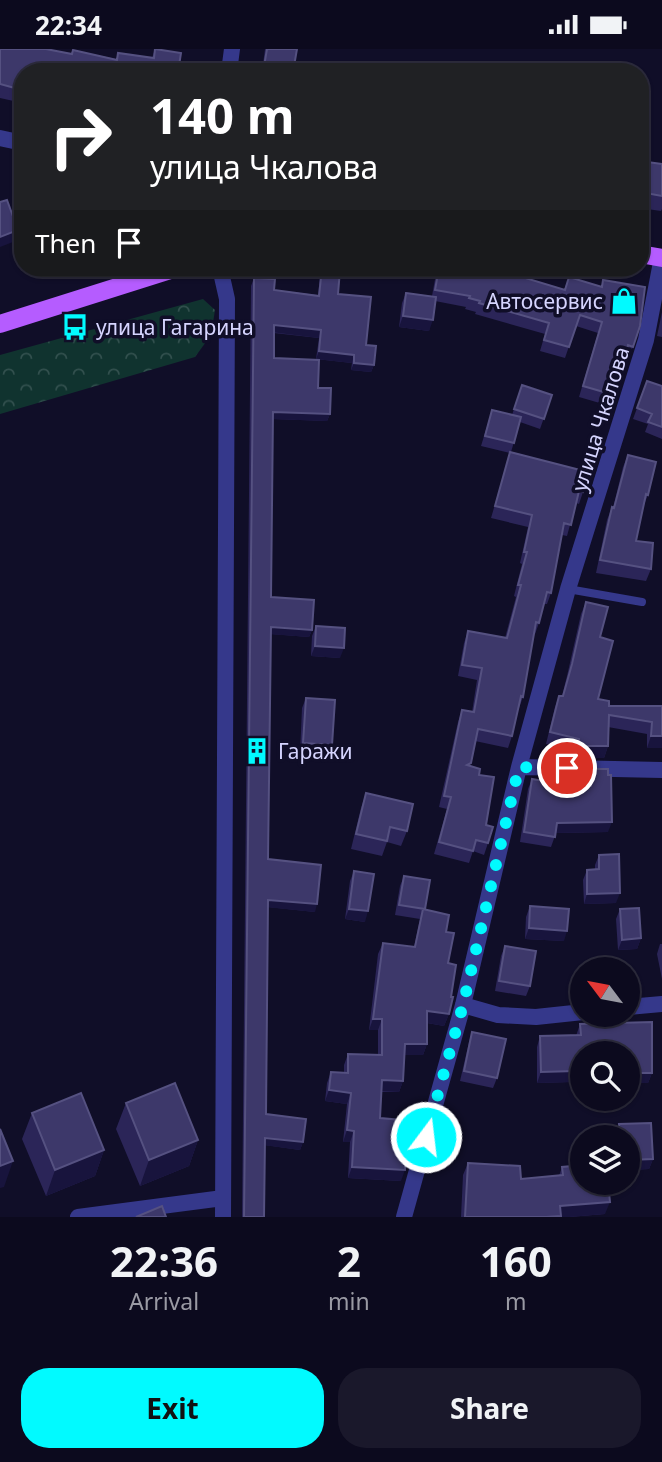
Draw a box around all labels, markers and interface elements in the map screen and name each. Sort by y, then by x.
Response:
text: 22:34 [35,7,102,43]
text: 140 m [150,82,295,148]
icon: right [35,91,126,182]
text: улица Чкалова [150,145,378,188]
icon: arrive [110,224,148,262]
text: Then [35,225,96,261]
shop icon: Автосервис [609,286,639,316]
place label: Автосервис [486,287,603,315]
bus stop icon: улица Гагарина [60,312,90,342]
place label: улица Гагарина [96,313,254,341]
street label: улица Чкалова [565,343,635,495]
building icon: Гаражи [242,736,272,766]
place label: Гаражи [278,737,353,765]
pin [537,738,597,798]
icon: arrive [548,749,586,787]
north arrow [570,957,640,1027]
map controls [570,957,640,1195]
button: search [570,1041,640,1111]
position arrow [389,1100,463,1174]
button: layers [570,1125,640,1195]
text: 22:36 [110,1232,218,1289]
text: 2 [337,1232,361,1289]
text: 160 [480,1232,552,1289]
text: Arrival [129,1285,199,1317]
text: min [328,1285,370,1317]
text: m [505,1285,527,1317]
button: Exit [21,1368,324,1448]
button: Share [338,1368,641,1448]

